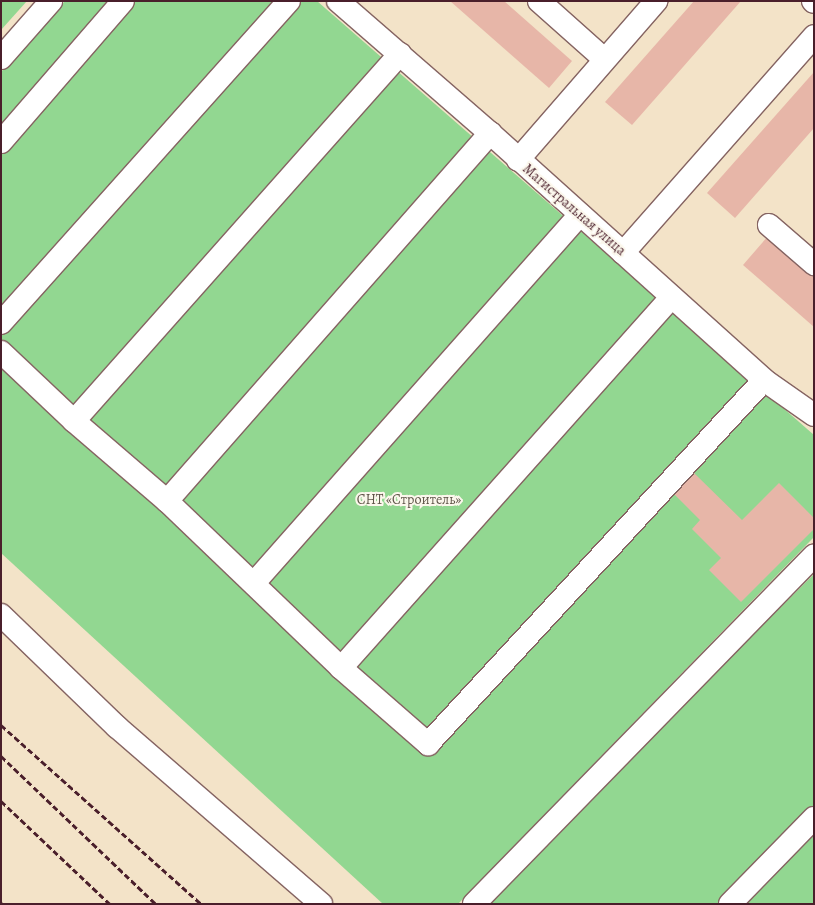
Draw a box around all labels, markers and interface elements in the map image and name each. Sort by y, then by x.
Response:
street label: Магистральная улица [519,161,629,259]
park label: СНТ «Строитель» [357,492,461,508]

